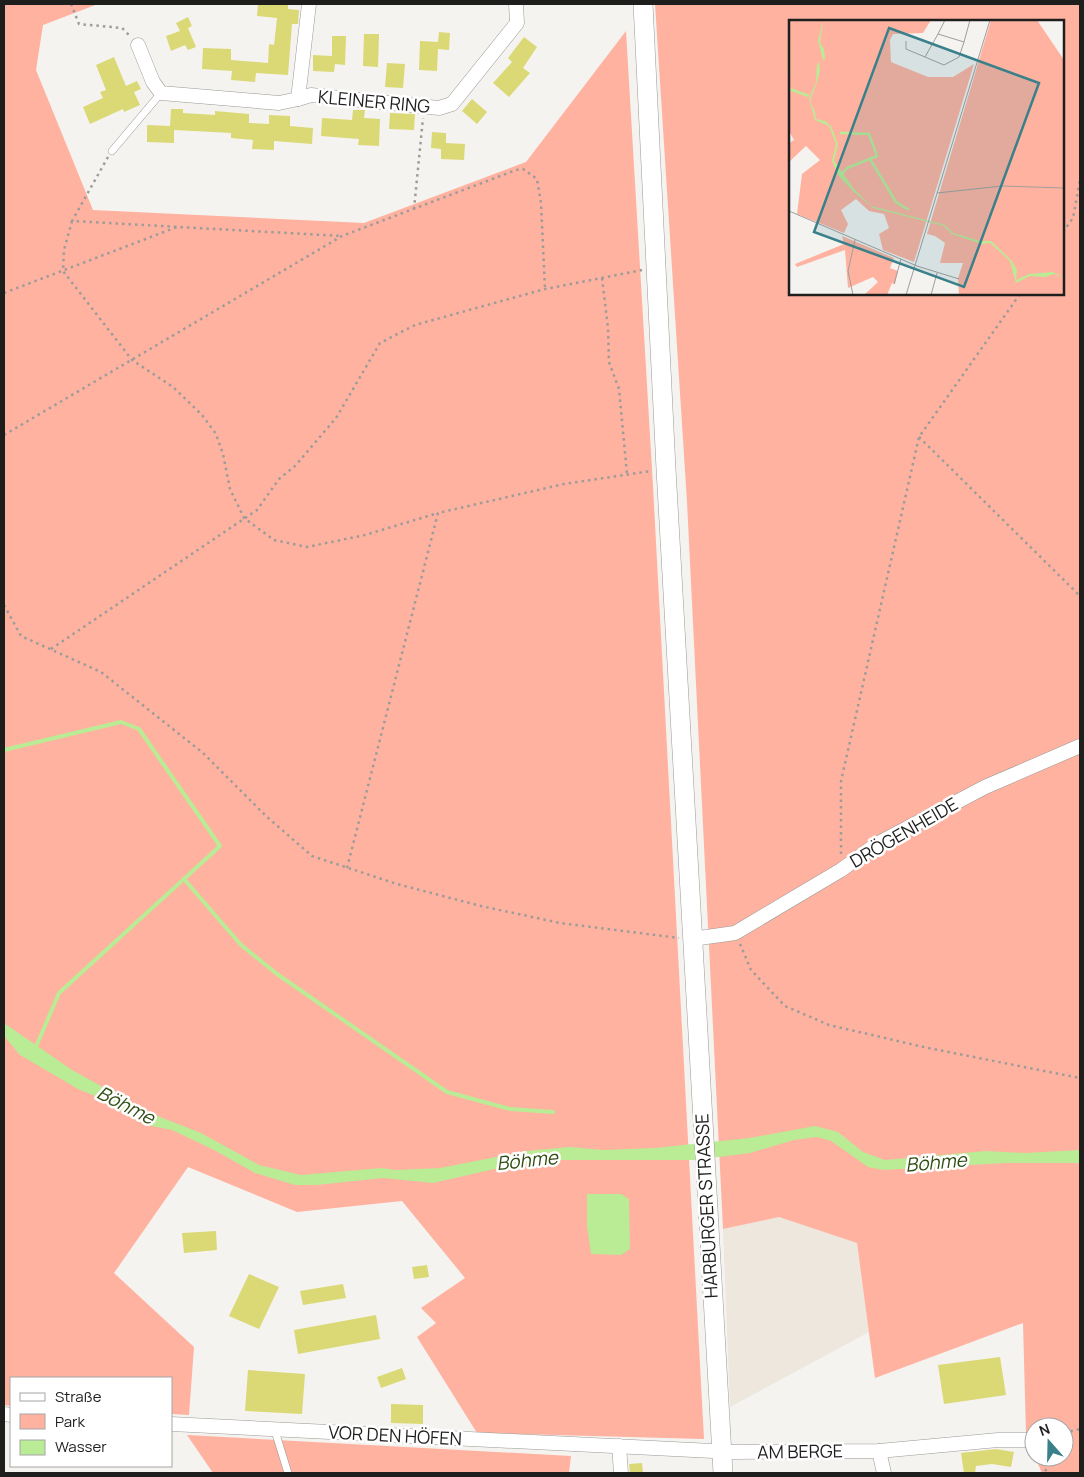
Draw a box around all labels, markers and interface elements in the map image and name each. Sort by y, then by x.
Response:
inset map [789,20,1064,295]
street label: KLEINER RING [317,84,431,118]
street label: DRÖGENHEIDE [845,792,962,873]
water label: Böhme [93,1079,161,1131]
street label: HARBURGER STRASSE [689,1113,723,1299]
water label: Böhme [495,1144,561,1176]
water label: Böhme [904,1146,970,1178]
legend [10,1377,172,1467]
text: Straße [55,1386,102,1407]
text: Park [55,1411,85,1432]
north arrow [1024,1417,1074,1467]
text: N [1036,1419,1052,1440]
street label: VOR DEN HÖFEN [328,1420,462,1450]
text: Wasser [55,1436,107,1457]
street label: AM BERGE [757,1438,843,1464]

